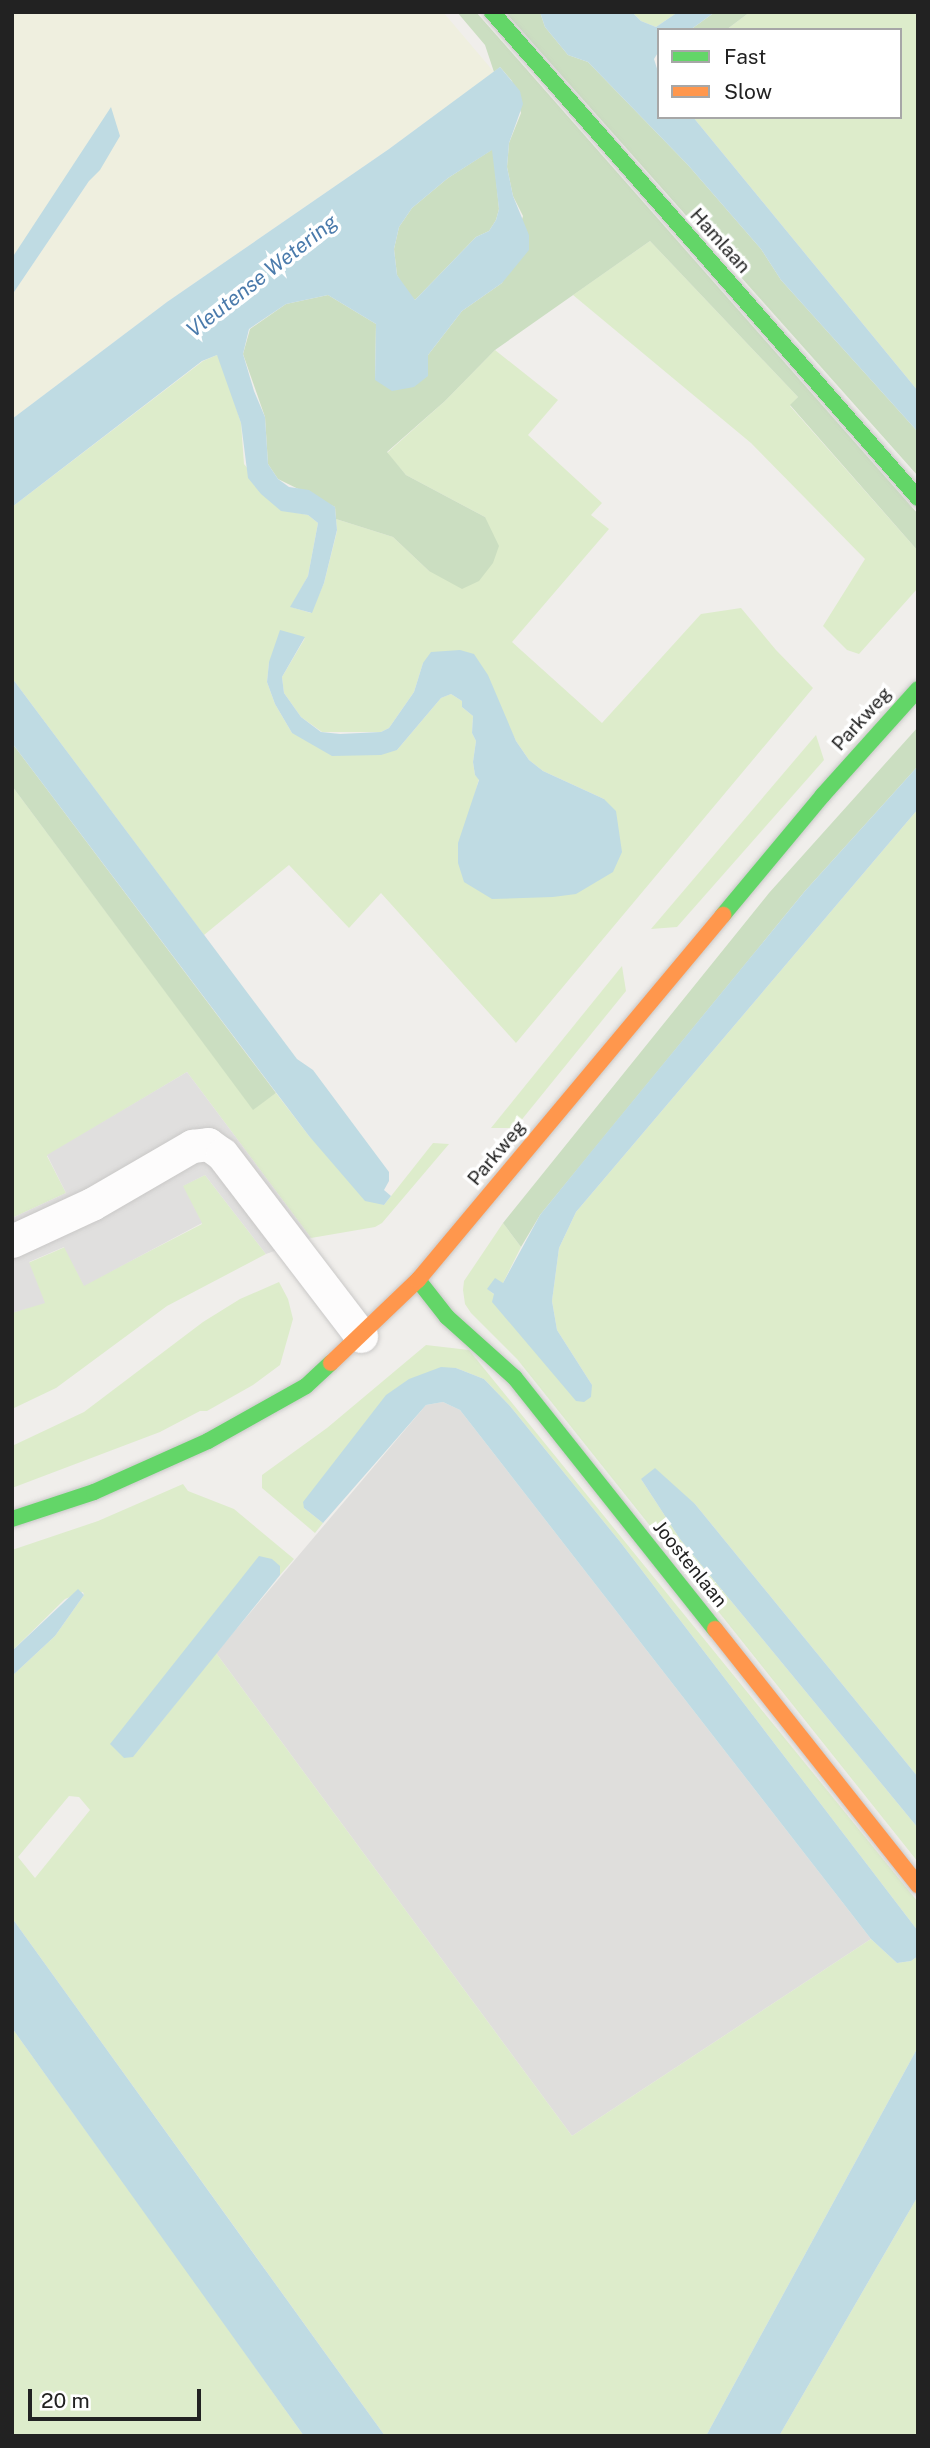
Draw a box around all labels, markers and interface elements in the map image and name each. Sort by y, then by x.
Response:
legend [657,28,902,119]
text: Fast [724,44,766,69]
text: Slow [724,79,772,104]
street label: Hamlaan [685,204,755,278]
water label: Vleutense Wetering [181,209,343,343]
street label: Parkweg [827,682,897,756]
street label: Parkweg [463,1116,531,1190]
street label: Joostenlaan [648,1516,732,1612]
scale bar [32,2374,205,2418]
text: 20 m [41,2388,90,2413]

